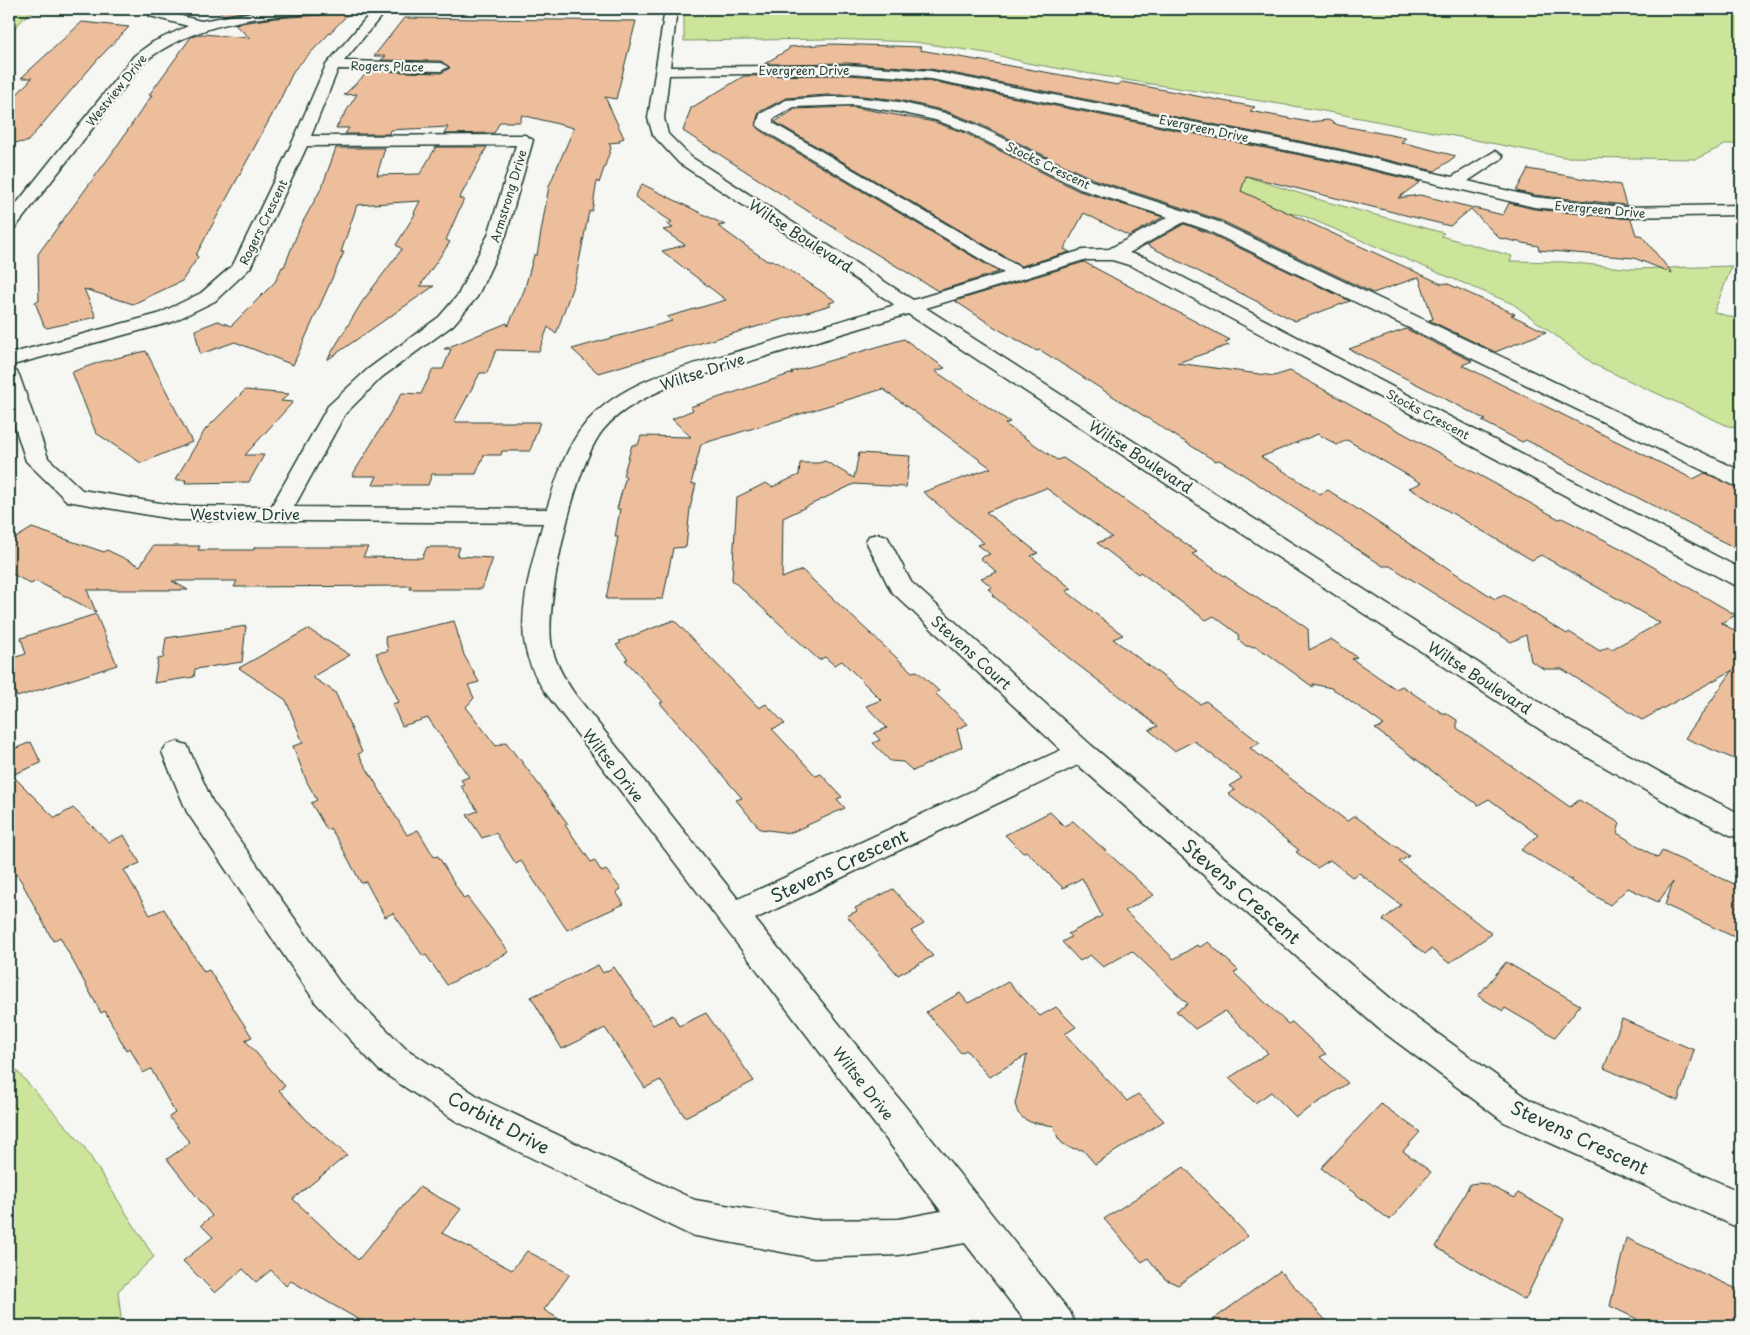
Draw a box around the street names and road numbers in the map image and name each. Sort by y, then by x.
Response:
street label: Westview Drive [81,50,151,130]
street label: Rogers Place [350,56,424,76]
street label: Evergreen Drive [759,61,849,79]
street label: Evergreen Drive [1158,110,1250,146]
street label: Stocks Crescent [1003,137,1093,193]
street label: Armstrong Drive [485,147,531,245]
street label: Rogers Crescent [235,176,292,268]
street label: Wiltse Boulevard [744,193,858,277]
street label: Evergreen Drive [1554,196,1646,222]
street label: Wiltse Drive [657,346,747,396]
street label: Stocks Crescent [1383,384,1473,444]
street label: Wiltse Boulevard [1084,414,1198,498]
street label: Westview Drive [190,502,300,525]
street label: Stevens Court [927,609,1017,695]
street label: Wiltse Boulevard [1423,635,1537,719]
street label: Wiltse Drive [578,723,650,807]
street label: Stevens Crescent [766,821,912,909]
street label: Stevens Crescent [1177,832,1307,950]
street label: Wiltse Drive [828,1041,900,1125]
street label: Corbitt Drive [443,1084,555,1160]
street label: Stevens Crescent [1507,1093,1653,1181]

